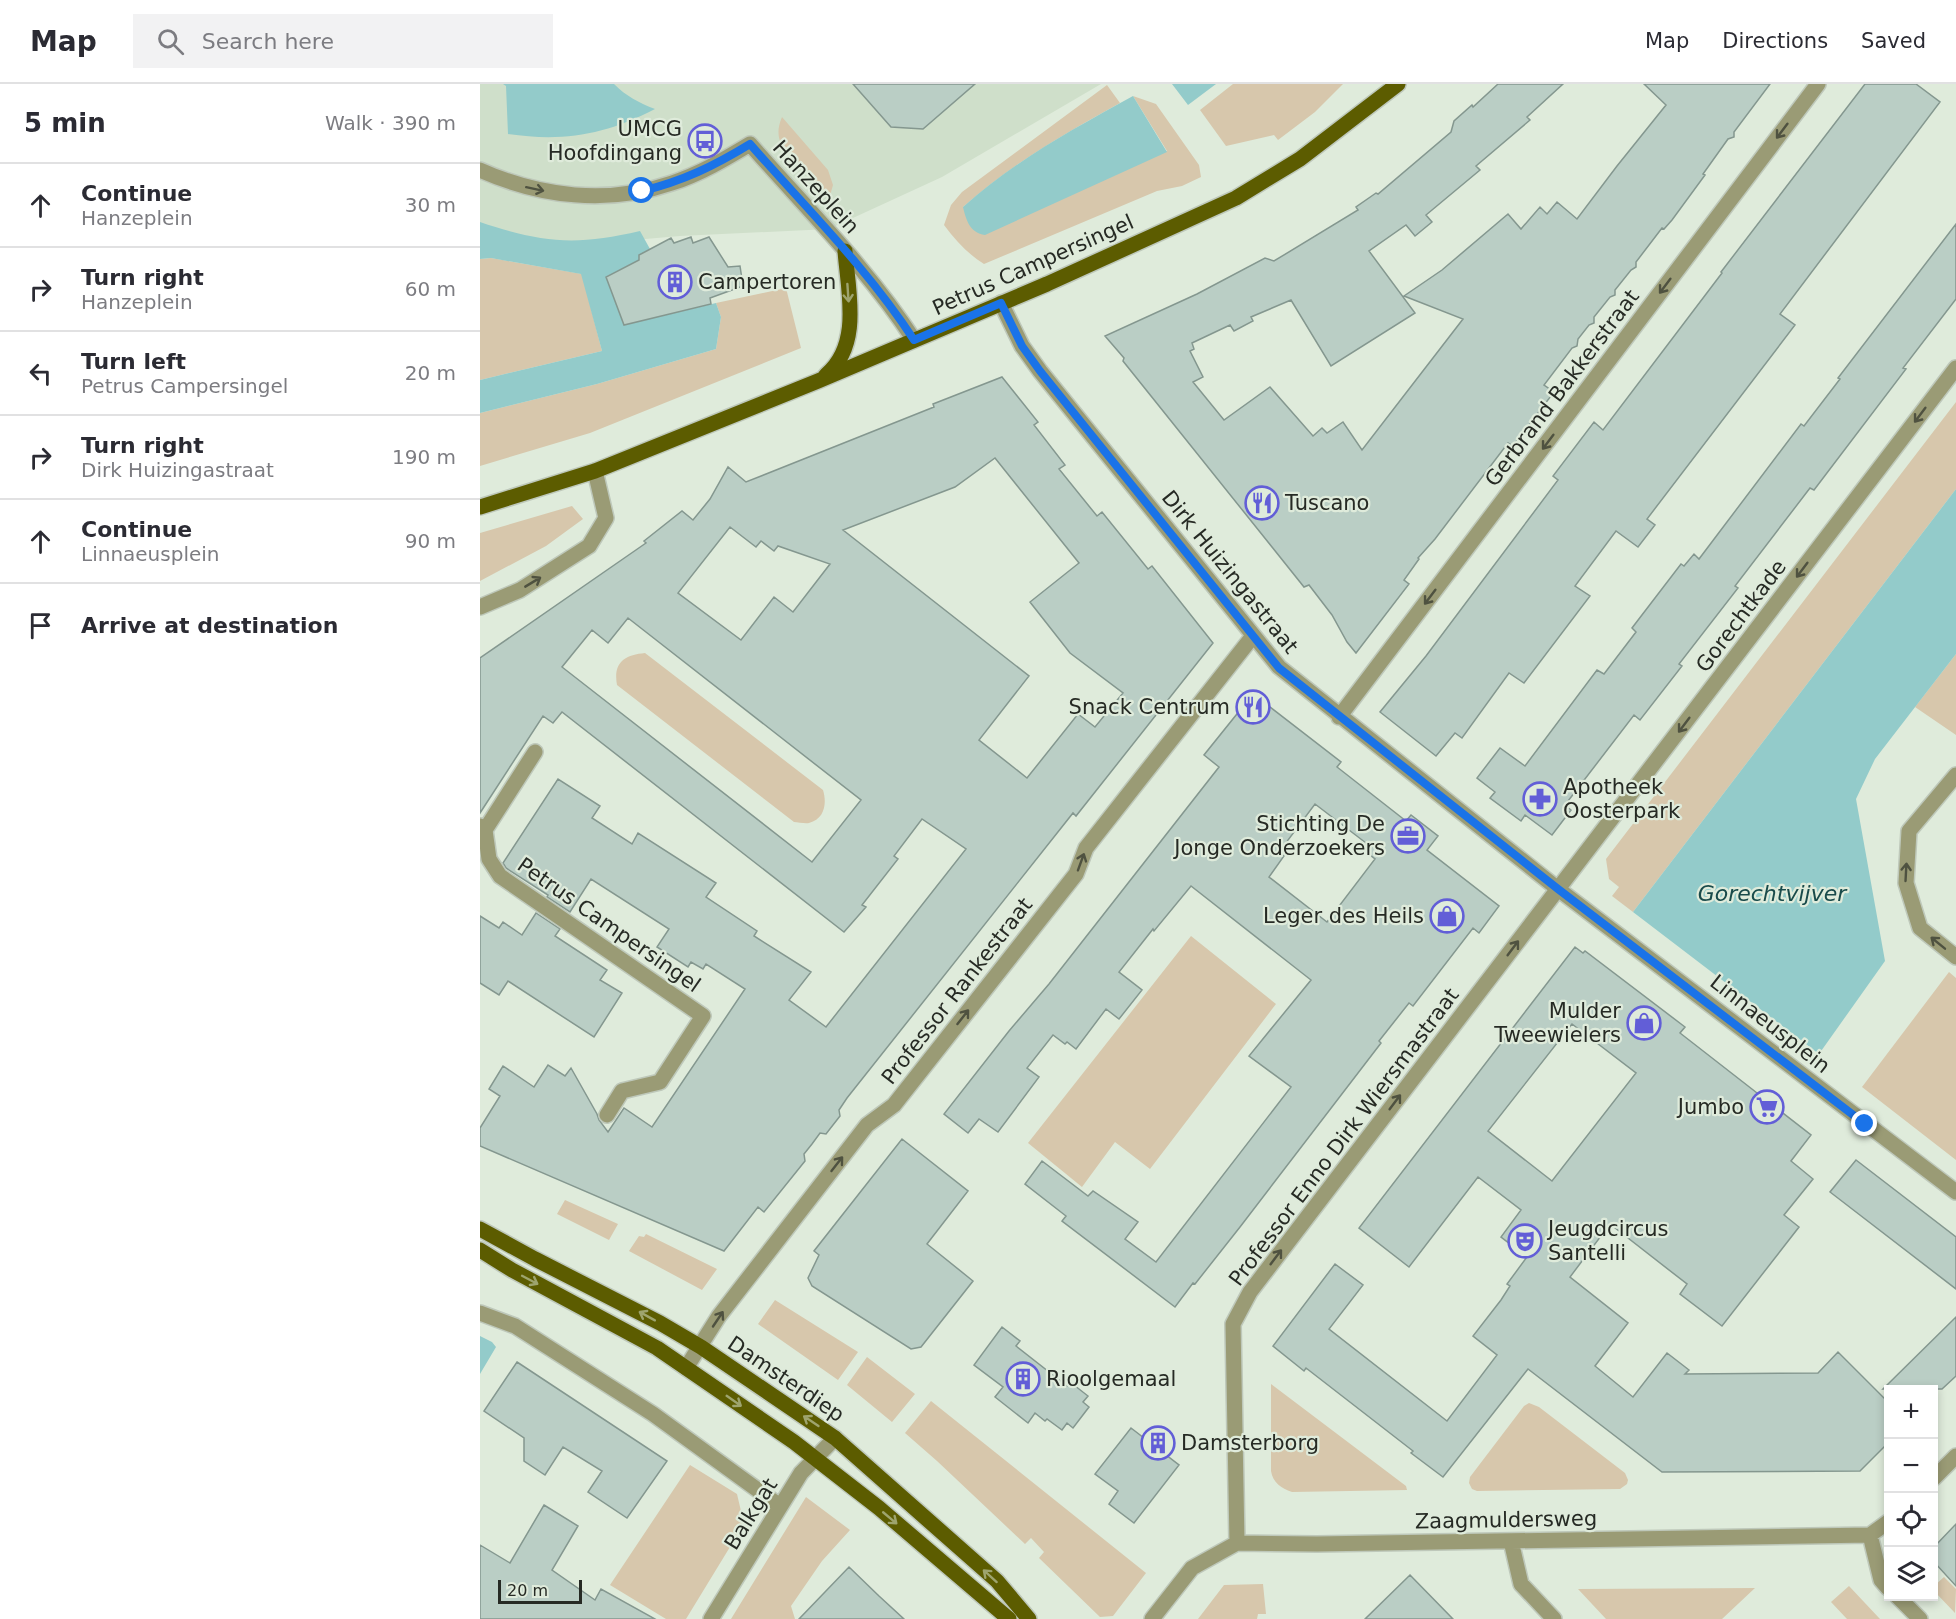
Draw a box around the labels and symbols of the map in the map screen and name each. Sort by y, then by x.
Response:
place label: UMCG Hoofdingang [548,117,682,165]
one-way arrow [1776,122,1789,138]
bus stop icon: UMCG Hoofdingang [687,123,723,159]
street label: Hanzeplein [768,135,864,239]
route start [628,177,654,203]
one-way arrow [525,184,544,195]
street label: Petrus Campersingel [929,210,1137,320]
building icon: Campertoren [657,264,693,300]
place label: Campertoren [698,270,836,294]
one-way arrow [1659,278,1671,294]
one-way arrow [843,282,854,302]
street label: Gerbrand Bakkerstraat [1480,285,1644,491]
one-way arrow [1914,406,1927,422]
one-way arrow [1541,434,1554,450]
restaurant icon: Tuscano [1244,485,1280,521]
street label: Dirk Huizingastraat [1157,486,1303,658]
place label: Tuscano [1284,491,1369,515]
street label: Gorechtkade [1691,555,1791,677]
one-way arrow [1796,561,1808,577]
one-way arrow [524,576,541,588]
one-way arrow [1423,589,1436,605]
restaurant icon: Snack Centrum [1235,689,1271,725]
place label: Snack Centrum [1069,695,1230,719]
one-way arrow [1677,716,1690,732]
place label: Apotheek Oosterpark [1563,775,1681,823]
pharmacy icon: Apotheek Oosterpark [1522,781,1558,817]
place label: Stichting De Jonge Onderzoekers [1172,812,1385,860]
office icon: Stichting De Jonge Onderzoekers [1390,818,1426,854]
street label: Petrus Campersingel [513,853,705,997]
one-way arrow [1076,853,1087,872]
one-way arrow [1901,862,1912,882]
water label: Gorechtvijver [1698,881,1848,906]
street label: Professor Rankestraat [877,893,1037,1089]
shop icon: Leger des Heils [1429,898,1465,934]
place label: Leger des Heils [1263,904,1424,928]
one-way arrow [1930,936,1946,949]
one-way arrow [1507,940,1520,956]
street label: Linnaeusplein [1705,970,1835,1078]
street label: Professor Enno Dirk Wiersmastraat [1224,984,1464,1290]
place label: Mulder Tweewielers [1493,999,1621,1047]
shop icon: Mulder Tweewielers [1626,1005,1662,1041]
one-way arrow [957,1009,970,1025]
supermarket icon: Jumbo [1749,1089,1785,1125]
one-way arrow [1389,1095,1401,1111]
place label: Jumbo [1676,1095,1744,1119]
route end [1851,1110,1877,1136]
one-way arrow [830,1156,843,1172]
place label: Jeugdcircus Santelli [1546,1217,1668,1265]
theatre icon: Jeugdcircus Santelli [1507,1223,1543,1259]
one-way arrow [1270,1250,1283,1266]
one-way arrow [521,1275,539,1286]
one-way arrow [639,1310,656,1322]
one-way arrow [712,1311,724,1327]
street label: Damsterdiep [723,1331,849,1427]
building icon: Rioolgemaal [1005,1361,1041,1397]
place label: Rioolgemaal [1046,1367,1176,1391]
one-way arrow [725,1395,742,1407]
one-way arrow [803,1415,819,1427]
building icon: Damsterborg [1140,1425,1176,1461]
place label: Damsterborg [1181,1431,1319,1455]
street label: Balkgat [720,1474,782,1554]
street label: Zaagmuldersweg [1415,1506,1597,1534]
one-way arrow [882,1511,898,1524]
one-way arrow [983,1569,998,1583]
scale bar [498,1577,582,1604]

